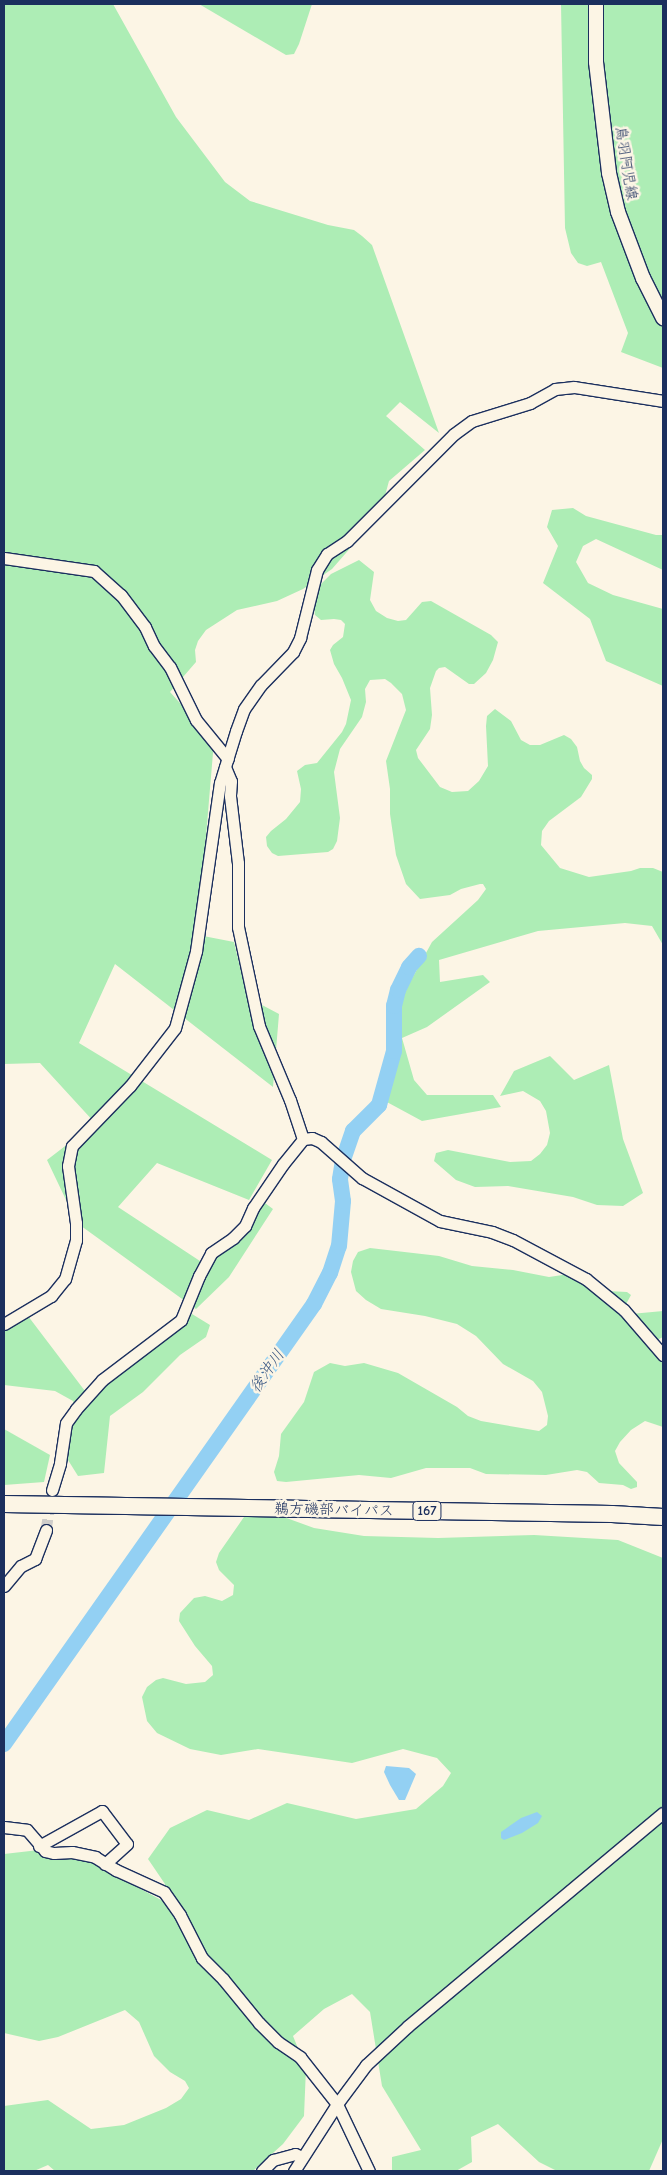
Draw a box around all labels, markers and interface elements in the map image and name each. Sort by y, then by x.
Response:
street label: 鳥羽阿児線 [611,125,641,201]
water label: 後沖川 [245,1346,289,1396]
street label: 鵜方磯部バイパス [274,1500,394,1520]
road number: 167 [412,1500,442,1522]

